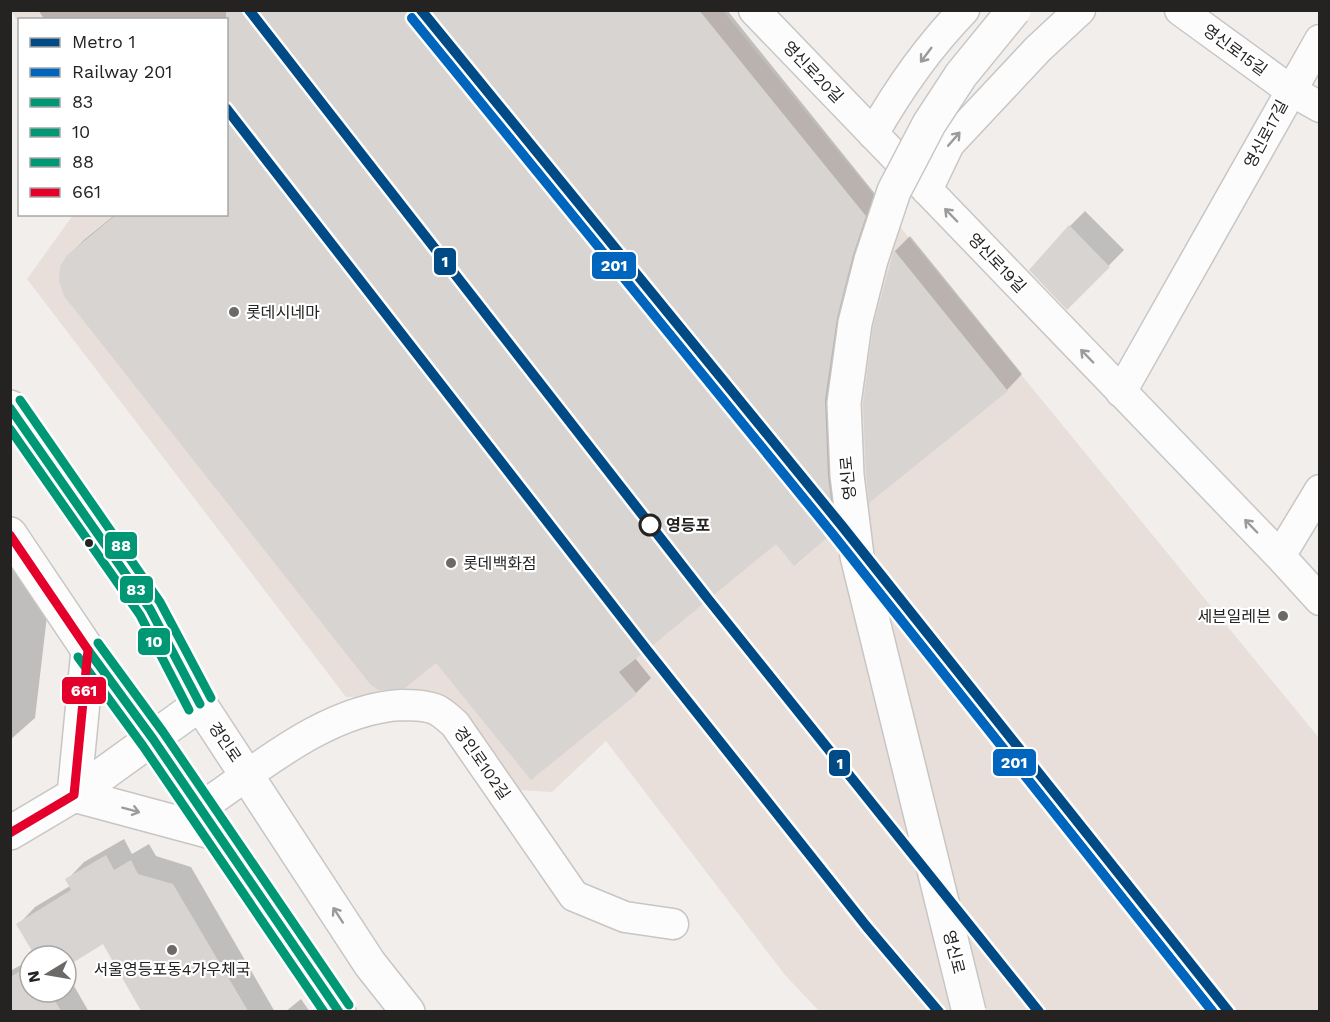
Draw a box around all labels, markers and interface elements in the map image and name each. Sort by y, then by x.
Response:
legend [18,18,228,216]
street label: 영신로15길 [1199,20,1271,80]
text: Metro 1 [72,31,136,52]
street label: 영신로20길 [779,37,847,107]
one-way arrow [920,46,932,62]
text: Railway 201 [72,61,172,82]
text: 83 [72,91,93,112]
street label: 영신로17길 [1240,97,1292,171]
text: 10 [72,121,90,142]
one-way arrow [947,132,961,147]
text: 88 [72,151,94,172]
text: 661 [72,181,101,202]
one-way arrow [944,208,958,223]
street label: 영신로19길 [964,229,1030,297]
line badge: 1 [433,247,457,276]
line badge: 201 [591,251,637,280]
text: 1 [442,252,448,271]
text: 201 [601,256,627,275]
place label: 롯데시네마 [246,303,320,322]
marker: 롯데시네마 [227,305,241,319]
one-way arrow [1079,348,1094,363]
street label: 영신로 [837,455,859,501]
marker: 영등포 [639,514,661,536]
place label: 영등포 [666,516,710,535]
one-way arrow [1244,519,1258,534]
line badge: 88 [104,531,138,560]
text: 88 [111,536,131,555]
unlabelled marker [83,537,95,549]
place label: 롯데백화점 [463,554,537,573]
marker: 롯데백화점 [444,556,458,570]
line badge: 83 [119,575,154,604]
text: 83 [126,580,146,599]
place label: 세븐일레븐 [1197,607,1271,626]
marker: 세븐일레븐 [1276,609,1290,623]
line badge: 10 [137,627,171,656]
text: 10 [145,632,163,651]
line badge: 661 [61,676,107,705]
text: 661 [71,681,97,700]
street label: 경인로 [205,718,245,766]
street label: 경인로102길 [450,723,514,803]
line badge: 201 [992,748,1037,777]
line badge: 1 [828,749,851,777]
text: 201 [1001,753,1027,772]
text: 1 [837,754,843,773]
one-way arrow [121,805,140,816]
one-way arrow [332,907,344,924]
street label: 영신로 [939,928,969,976]
marker: 서울영등포동4가우체국 [165,943,179,957]
north arrow [18,944,78,1004]
place label: 서울영등포동4가우체국 [94,960,250,979]
text: N [23,969,44,984]

